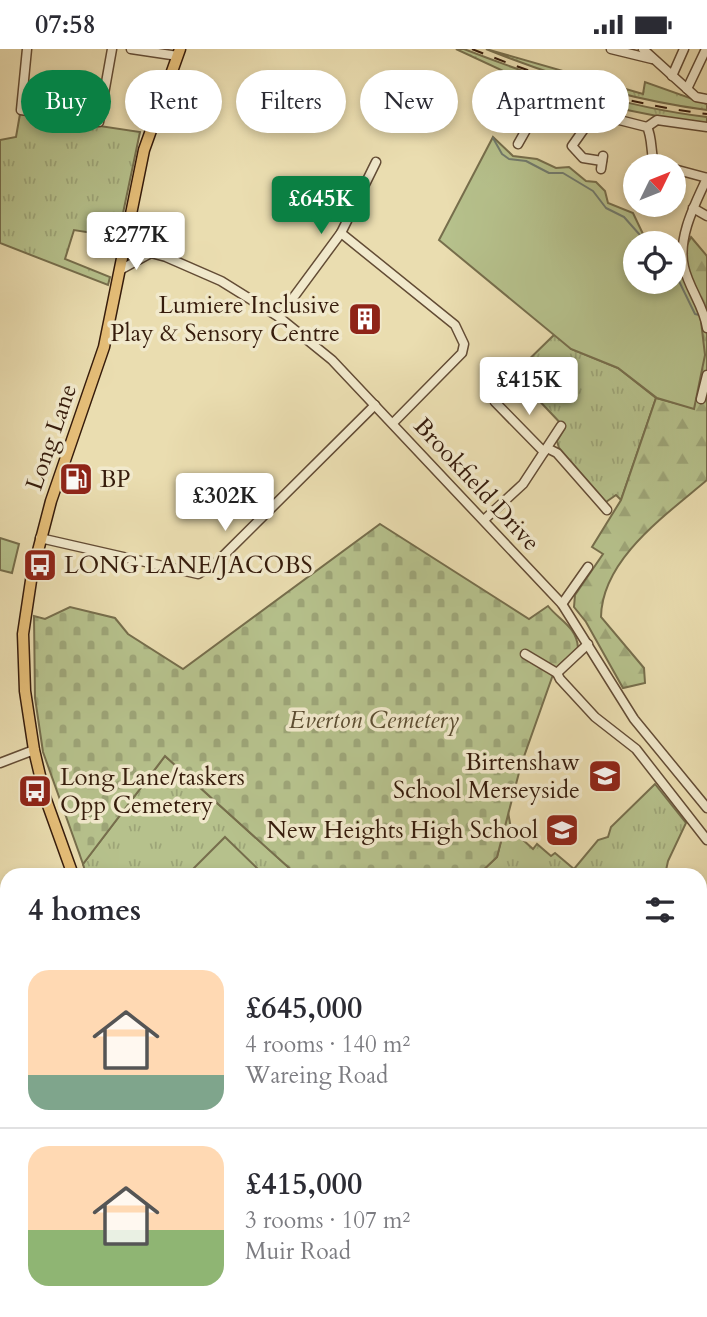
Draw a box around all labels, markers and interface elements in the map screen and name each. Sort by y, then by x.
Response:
text: 07:58 [35,7,96,42]
chip: Buy [21,70,111,133]
chip: Rent [125,70,222,133]
chip: Filters [236,70,346,133]
chip: New [360,70,458,133]
chip: Apartment [472,70,629,133]
north arrow [623,154,686,217]
map controls [623,154,686,294]
pin: £645K [272,177,370,236]
text: £645K [288,183,354,214]
pin: £277K [87,213,185,272]
text: £277K [103,219,169,250]
button: locate [623,231,686,294]
place label: Lumiere Inclusive Play & Sensory Centre [110,289,340,350]
building icon: Lumiere Inclusive Play & Sensory Centre [346,300,384,338]
pin: £415K [480,357,578,417]
text: £415K [496,364,562,395]
street label: Long Lane [18,380,85,495]
street label: Brookfield Drive [406,410,547,558]
fuel station icon: BP [57,460,95,498]
place label: BP [100,463,131,496]
pin: £302K [176,473,274,533]
text: £302K [192,480,258,511]
bus stop icon: LONG LANE/JACOBS [21,546,59,584]
place label: LONG LANE/JACOBS [64,549,312,582]
park label: Everton Cemetery [289,704,459,737]
place label: Birtenshaw School Merseyside [393,746,580,807]
school or university icon: Birtenshaw School Merseyside [586,757,624,795]
place label: Long Lane/taskers Opp Cemetery [60,761,245,822]
bus stop icon: Long Lane/taskers Opp Cemetery [16,772,54,810]
school or university icon: New Heights High School [543,811,581,849]
place label: New Heights High School [266,814,538,847]
text: 4 homes [28,890,141,931]
icon: filters [641,891,679,929]
text: £645,000 [245,988,362,1029]
icon: home [84,998,168,1082]
text: 4 rooms · 140 m² [245,1029,410,1060]
text: Wareing Road [245,1060,388,1091]
text: £415,000 [245,1164,362,1205]
icon: home [84,1174,168,1258]
text: 3 rooms · 107 m² [245,1205,410,1236]
text: Muir Road [245,1236,351,1267]

